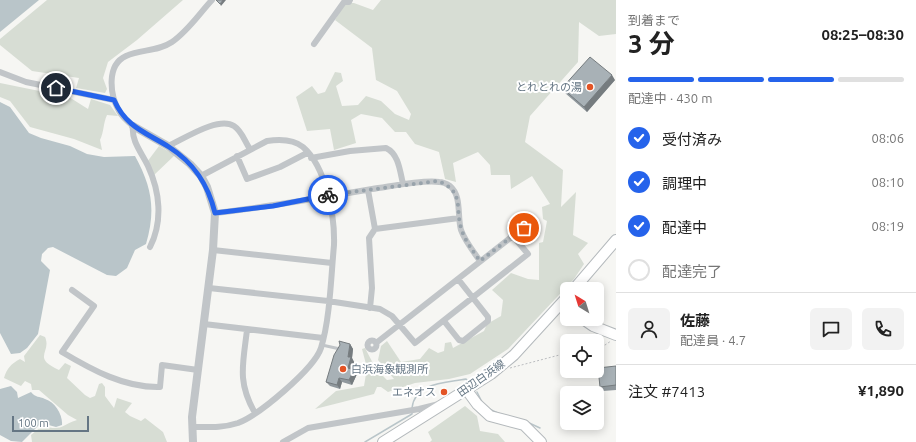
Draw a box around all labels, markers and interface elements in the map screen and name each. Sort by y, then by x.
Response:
text: 到着まで [628,13,680,27]
text: 08:25–08:30 [821,26,904,43]
text: 3 分 [628,29,675,58]
pin [39,71,73,105]
icon: home [45,77,67,99]
place label: とれとれの湯 [516,81,582,93]
marker: とれとれの湯 [585,82,595,92]
text: 配達中 · 430 m [628,91,712,105]
icon: check [628,127,650,149]
text: 受付済み [662,131,722,148]
text: 08:06 [871,131,904,145]
icon: check [628,171,650,193]
courier [308,175,348,215]
text: 調理中 [662,175,707,192]
text: 08:10 [871,175,904,189]
icon: bike [317,184,339,206]
pin [507,211,541,245]
icon: check [628,215,650,237]
icon: bag [513,217,535,239]
text: 配達中 [662,219,707,236]
text: 08:19 [871,219,904,233]
text: 配達完了 [662,263,722,280]
north arrow [560,282,604,326]
map controls [560,282,604,430]
button: person [628,308,670,350]
button: chat [810,308,852,350]
button: phone [862,308,904,350]
text: 佐藤 [680,312,710,329]
text: 配達員 · 4.7 [680,333,746,347]
button: locate [560,334,604,378]
street label: 田辺白浜線 [455,357,507,399]
place label: 白浜海象観測所 [351,363,429,375]
marker: 白浜海象観測所 [338,364,348,374]
text: ¥1,890 [858,382,904,399]
text: 注文 #7413 [628,383,705,400]
place label: エネオス [392,386,436,398]
button: layers [560,386,604,430]
marker: エネオス [439,387,449,397]
scale bar [12,414,89,433]
text: 100 m [18,417,49,429]

